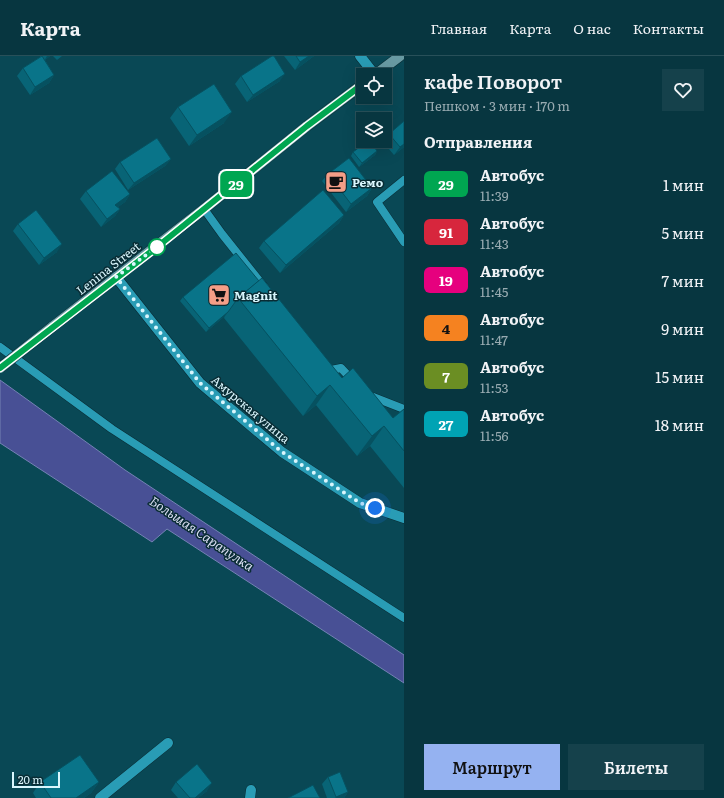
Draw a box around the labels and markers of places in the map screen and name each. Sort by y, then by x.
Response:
cafe icon: Ремо [323,169,349,195]
place label: Ремо [352,173,384,191]
unlabelled marker [148,238,166,256]
supermarket icon: Magnit [206,282,232,308]
place label: Magnit [234,286,278,304]

